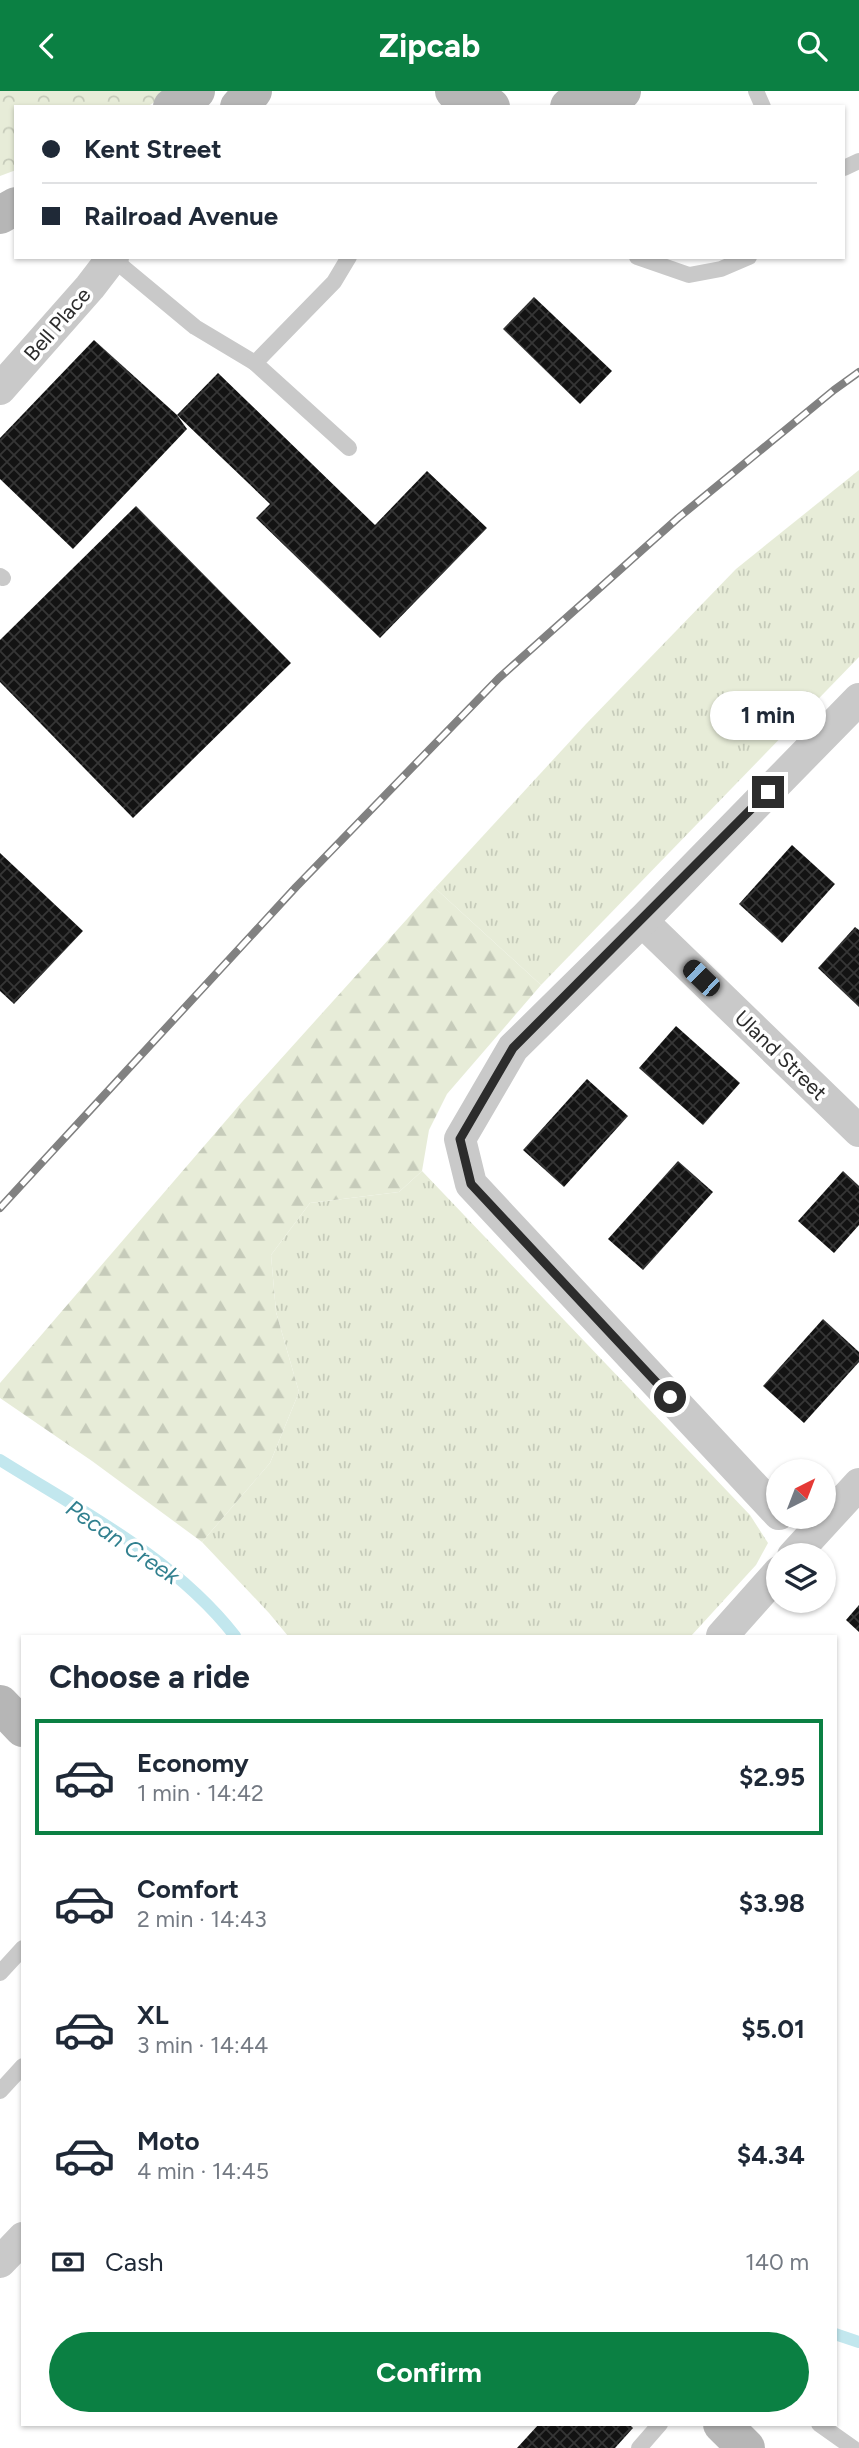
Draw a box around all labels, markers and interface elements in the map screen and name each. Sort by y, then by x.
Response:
icon: back [28,27,66,65]
text: Zipcab [379,27,480,65]
icon: search [793,27,831,65]
text: Kent Street [84,133,222,165]
text: Railroad Avenue [84,200,278,232]
street label: Bell Place [18,282,96,366]
callout: 1 min [710,691,826,739]
text: 1 min [741,701,795,729]
route end [752,776,784,808]
car [679,956,724,1000]
street label: Uland Street [730,1005,832,1105]
route start [654,1381,686,1413]
north arrow [766,1459,836,1529]
map controls [766,1459,836,1613]
water label: Pecan Creek [61,1494,186,1591]
button: layers [766,1543,836,1613]
text: Choose a ride [49,1658,250,1696]
icon: car [53,1746,116,1809]
text: Economy [137,1747,249,1779]
text: $2.95 [739,1761,805,1793]
text: 1 min · 14:42 [137,1779,264,1807]
icon: car [53,1872,116,1935]
text: Comfort [137,1873,239,1905]
text: $3.98 [739,1887,805,1919]
text: 2 min · 14:43 [137,1905,267,1933]
icon: car [53,1998,116,2061]
text: XL [137,1999,169,2031]
text: $5.01 [741,2013,805,2045]
text: 3 min · 14:44 [137,2031,268,2059]
icon: car [53,2124,116,2187]
text: Moto [137,2125,200,2157]
text: $4.34 [737,2139,805,2171]
text: 4 min · 14:45 [137,2157,269,2185]
icon: cash [49,2243,87,2281]
text: Cash [105,2246,164,2278]
text: 140 m [745,2248,809,2276]
button: Confirm [49,2332,809,2412]

